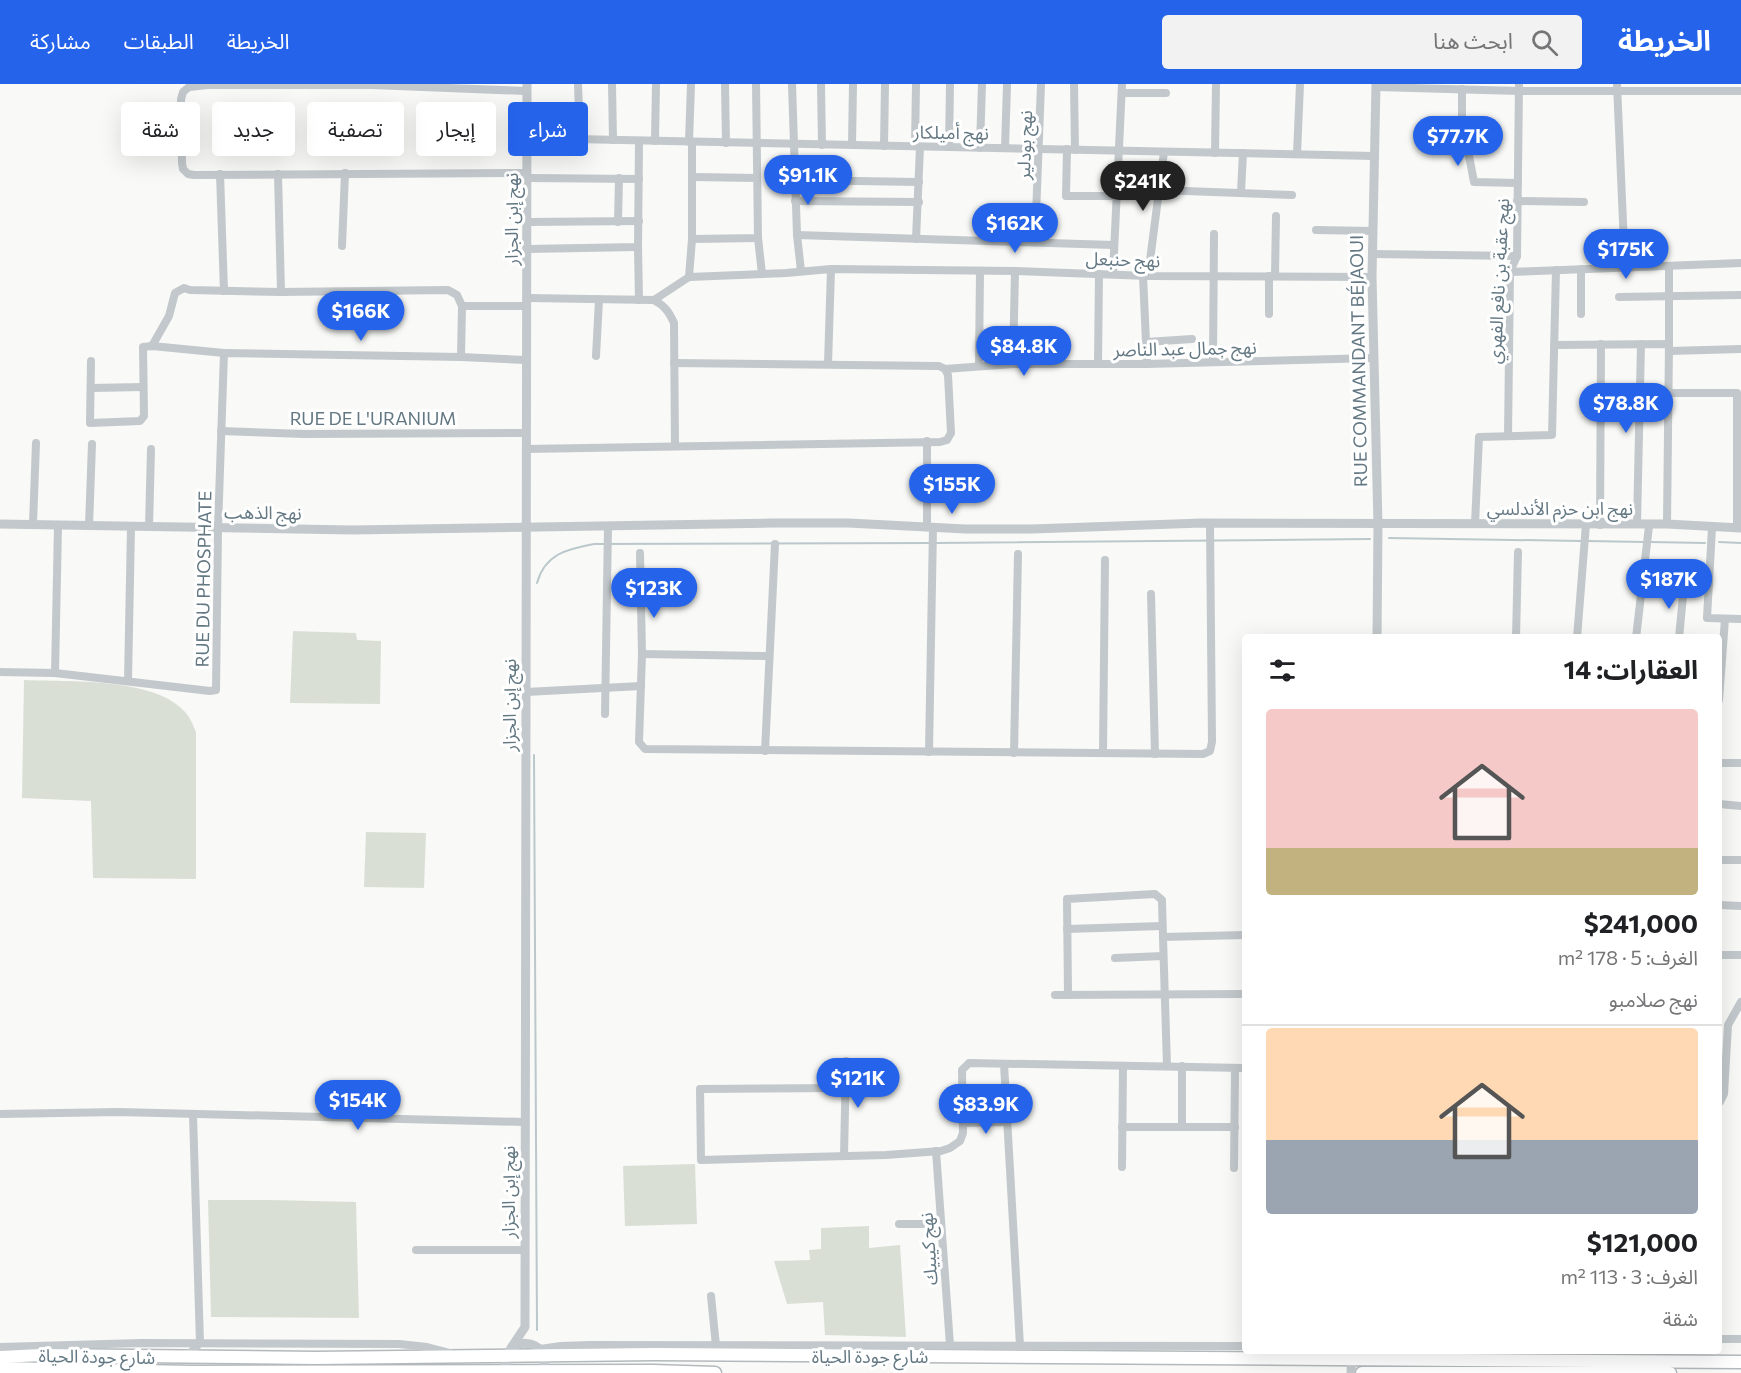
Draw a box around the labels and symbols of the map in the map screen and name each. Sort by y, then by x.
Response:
street label: نهج بودلير [1012,110,1039,181]
pin: $77.7K [1409,116,1507,167]
street label: نهج أميلكار [912,120,989,147]
pin: $91.1K [759,155,857,206]
pin: $241K [1101,161,1185,212]
street label: نهج إبن الجزار [500,173,525,266]
street label: نهج عقبة بن نافع الفهري [1483,198,1517,365]
pin: $162K [973,203,1057,254]
pin: $175K [1584,229,1668,280]
street label: RUE COMMANDANT BÉJAOUI [1345,235,1371,487]
street label: نهج حنبعل [1085,247,1161,274]
pin: $166K [319,291,403,342]
pin: $84.8K [975,326,1073,377]
street label: نهج جمال عبد الناصر [1112,336,1257,363]
pin: $78.8K [1577,383,1675,434]
street label: RUE DE L'URANIUM [290,407,456,429]
pin: $155K [910,464,994,515]
street label: RUE DU PHOSPHATE [190,490,216,668]
street label: نهج ابن حزم الأندلسي [1487,497,1633,523]
street label: نهج الذهب [224,500,302,527]
pin: $187K [1627,559,1711,610]
pin: $123K [612,568,696,619]
street label: نهج إبن الجزار [498,659,523,752]
pin: $121K [816,1058,900,1109]
pin: $154K [316,1080,400,1131]
pin: $83.9K [937,1084,1035,1135]
street label: نهج إبن الجزار [497,1146,522,1239]
street label: نهج كيبيك [914,1212,945,1286]
street label: شارع جودة الحياة [38,1344,155,1372]
street label: شارع جودة الحياة [812,1345,928,1371]

